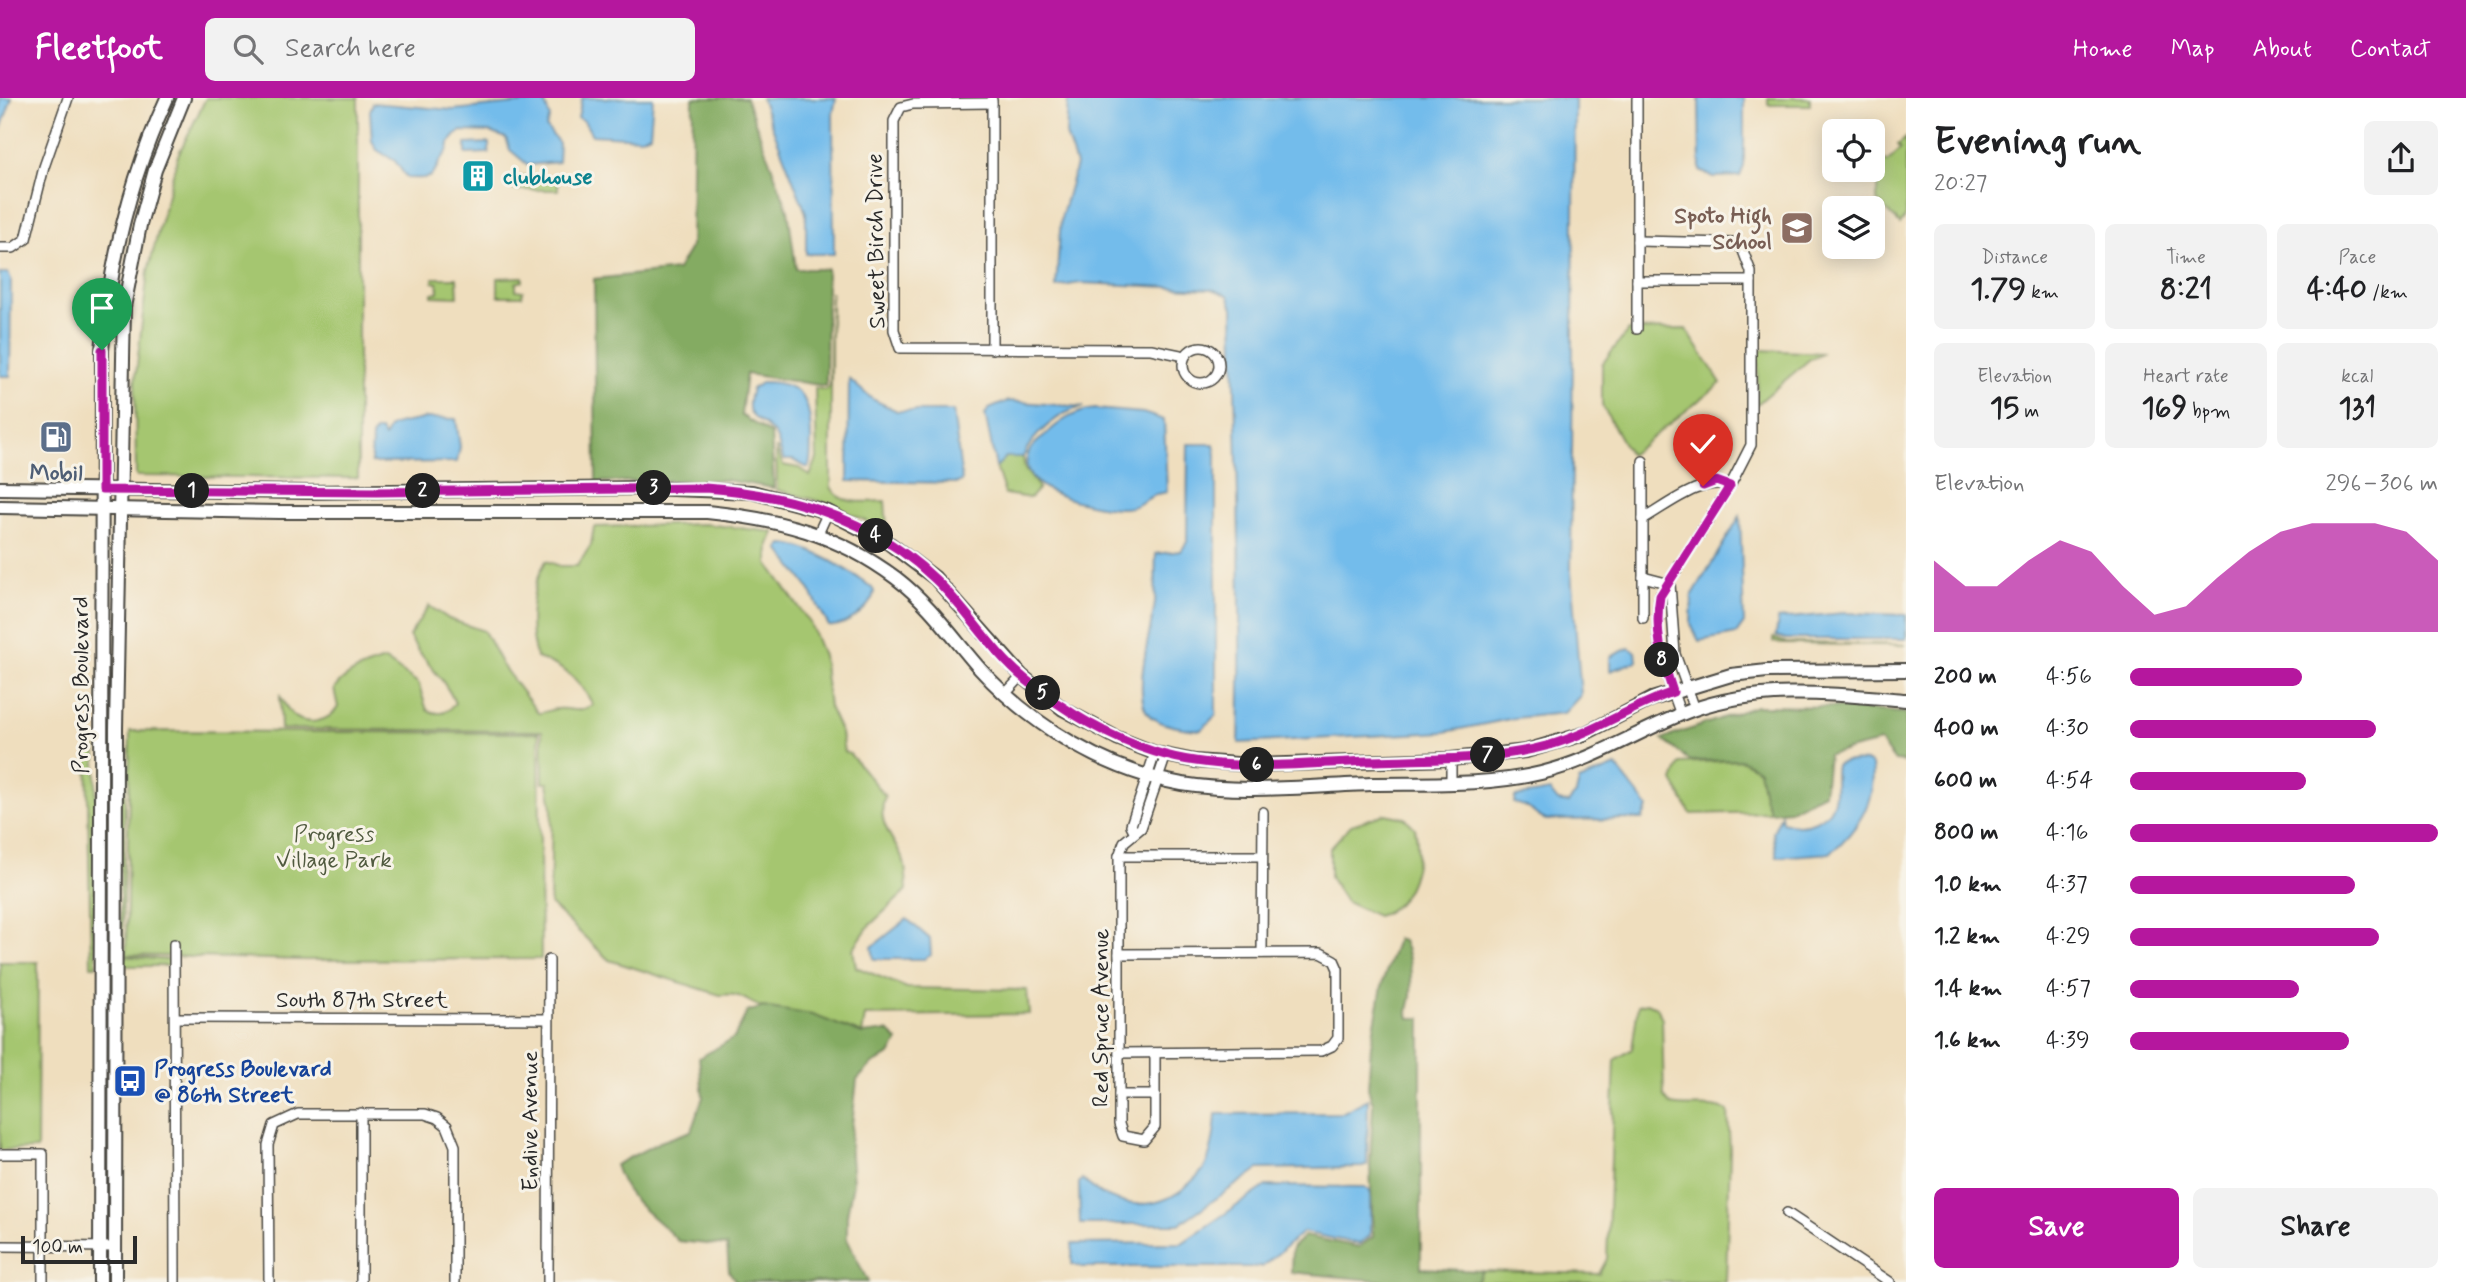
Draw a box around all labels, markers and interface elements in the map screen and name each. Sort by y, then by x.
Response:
search box [205,18,695,81]
text: Fleetfoot [35,27,163,71]
icon: search [229,30,267,68]
text: Search here [285,32,416,66]
text: Home [2073,34,2133,65]
text: Map [2171,34,2215,65]
text: About [2253,34,2312,65]
text: Contact [2350,34,2431,65]
text: Evening run [1934,118,2141,167]
map controls [1822,119,1885,259]
button: locate [1822,119,1885,182]
button: share [2364,121,2438,195]
street label: Sweet Birch Drive [860,153,894,329]
building icon: clubhouse [459,157,497,195]
place label: clubhouse [503,163,593,193]
text: 20:27 [1934,169,1987,199]
button: layers [1822,196,1885,259]
place label: Spoto High School [1674,202,1772,258]
school or university icon: Spoto High School [1778,209,1816,247]
text: Distance [1981,245,2048,270]
text: Time [2166,245,2206,270]
text: Pace [2338,245,2376,270]
text: 1.79 [1970,270,2026,309]
text: 8:21 [2160,270,2212,309]
text: 4:40 [2307,270,2367,309]
pin [72,278,132,350]
text: km [2026,280,2059,305]
text: /km [2367,280,2408,305]
icon: arrive [83,289,121,327]
text: Elevation [1977,364,2052,389]
text: Heart rate [2143,364,2229,389]
text: kcal [2341,364,2373,389]
text: 15 [1990,389,2019,428]
text: 169 [2141,389,2187,428]
text: 131 [2338,389,2376,428]
text: m [2019,399,2040,424]
text: bpm [2187,399,2231,424]
pin [1673,414,1733,486]
fuel station icon: Mobil [37,418,75,456]
icon: check [1684,425,1722,463]
place label: Mobil [29,459,83,489]
text: Elevation [1934,469,2025,499]
text: 296–306 m [2326,469,2438,499]
pin: 3 [636,470,672,506]
pin: 1 [174,474,210,508]
pin: 2 [406,474,440,508]
text: 3 [649,475,658,500]
text: 1 [187,478,196,503]
text: 2 [418,478,427,503]
pin: 4 [858,518,894,554]
text: 4 [870,523,881,548]
street label: Progress Boulevard [67,596,97,774]
pin: 8 [1644,642,1680,678]
text: 8 [1656,647,1667,672]
text: 200 m [1934,662,1997,692]
text: 4:56 [2046,662,2092,692]
pin: 5 [1026,676,1060,710]
text: 5 [1037,680,1048,705]
text: 400 m [1934,714,1999,744]
text: 4:30 [2046,714,2089,744]
pin: 7 [1470,738,1506,772]
text: 7 [1482,742,1493,767]
pin: 6 [1240,748,1274,782]
text: 6 [1252,752,1261,777]
text: 600 m [1934,766,1997,796]
text: 4:54 [2046,766,2093,796]
text: 800 m [1934,818,1998,848]
text: 4:16 [2046,818,2089,848]
park label: Progress Village Park [276,820,392,876]
text: 1.0 km [1934,870,2002,900]
text: 4:37 [2046,870,2088,900]
text: 1.2 km [1934,922,2000,952]
text: 4:29 [2046,922,2091,952]
street label: Red Spruce Avenue [1087,929,1117,1107]
text: 1.4 km [1934,974,2002,1004]
text: 4:57 [2046,974,2091,1004]
street label: South 87th Street [276,986,449,1016]
text: 1.6 km [1934,1026,2001,1056]
text: 4:39 [2046,1026,2090,1056]
street label: Endive Avenue [516,1051,546,1191]
place label: Progress Boulevard @ 86th Street [154,1055,332,1111]
bus stop icon: Progress Boulevard @ 86th Street [111,1062,149,1100]
button: Save [1934,1188,2179,1268]
button: Share [2193,1188,2438,1268]
scale bar [21,1233,136,1265]
text: 100 m [32,1235,83,1260]

